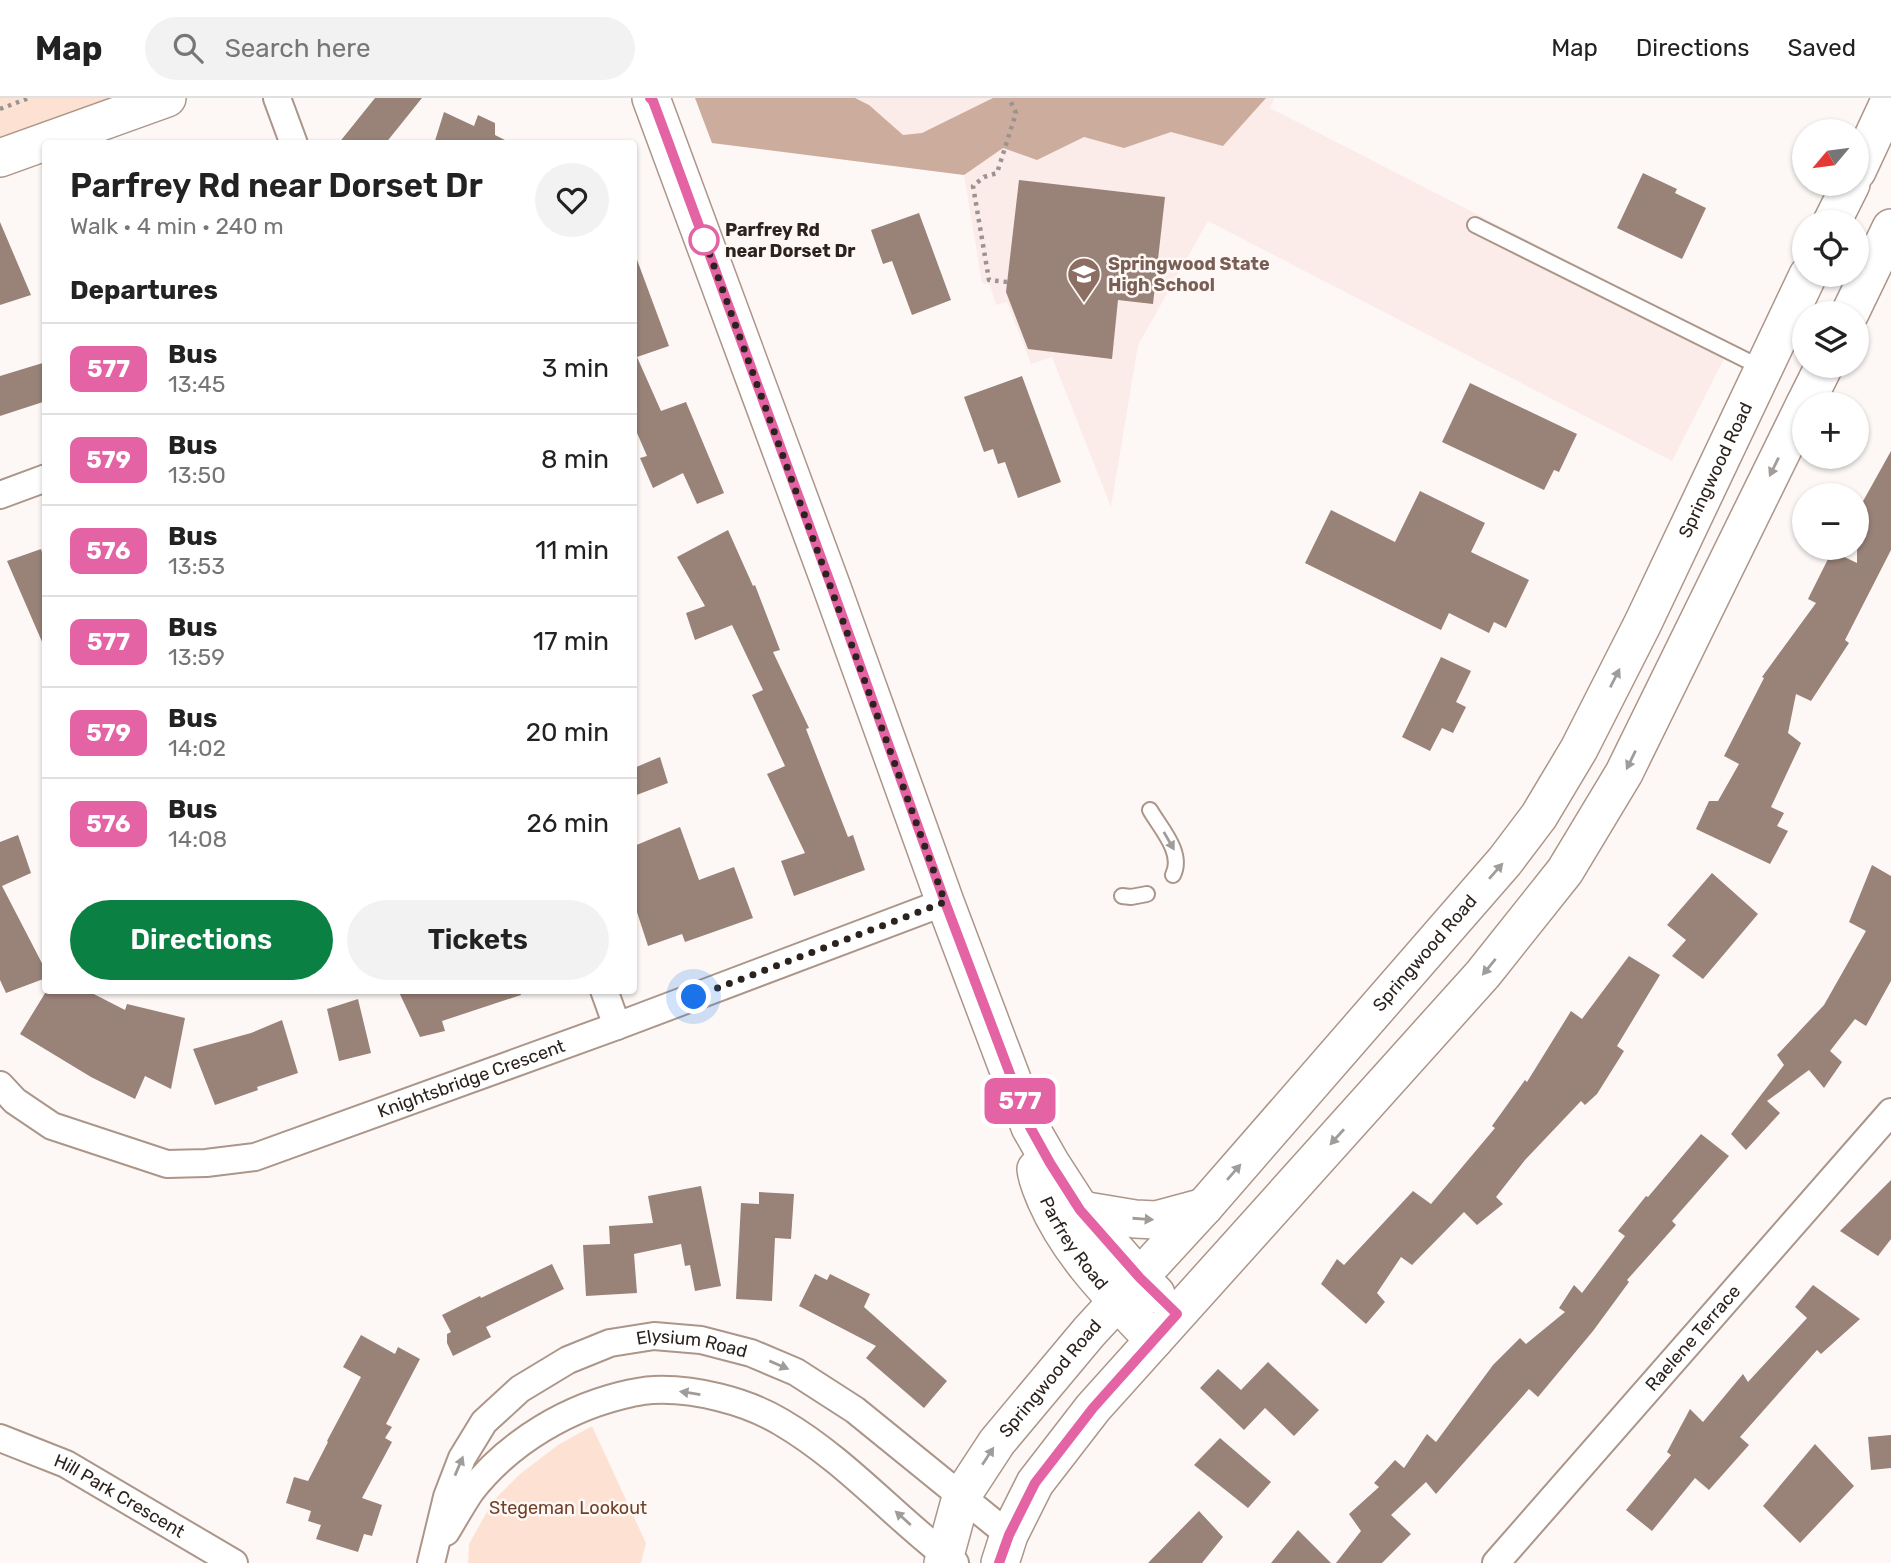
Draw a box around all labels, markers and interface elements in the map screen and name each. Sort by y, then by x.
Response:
search box [145,17,635,80]
text: Map [35,29,103,68]
icon: search [169,29,207,67]
text: Search here [225,33,370,64]
text: Map [1551,34,1598,62]
text: Directions [1636,34,1749,62]
text: Saved [1787,34,1856,62]
north arrow [1792,119,1869,196]
map controls [1792,119,1869,560]
button: heart [535,163,609,237]
text: Parfrey Rd near Dorset Dr [70,166,483,205]
button: locate [1792,210,1869,287]
text: Walk · 4 min · 240 m [70,212,284,240]
place label: Parfrey Rd near Dorset Dr [725,219,856,262]
marker: Parfrey Rd near Dorset Dr [689,225,719,255]
place label: Springwood State High School [1108,253,1270,296]
school or university icon: Springwood State High School [1065,255,1103,304]
text: Departures [70,275,218,306]
button: layers [1792,301,1869,378]
text: Bus [168,339,217,370]
text: 3 min [542,353,609,384]
text: 577 [87,355,130,383]
text: 13:45 [168,370,226,398]
button: + [1792,392,1869,469]
street label: Springwood Road [1674,399,1757,541]
text: Bus [168,430,217,461]
text: 8 min [541,444,609,475]
text: 579 [86,446,131,474]
one-way arrow [1769,457,1780,477]
text: 13:50 [168,461,226,489]
button: − [1792,483,1869,560]
text: Bus [168,521,217,552]
text: 11 min [535,535,609,566]
text: 576 [86,537,131,565]
text: 13:53 [168,552,225,580]
text: Bus [168,612,217,643]
text: 17 min [533,626,609,657]
text: 577 [87,628,130,656]
text: 13:59 [168,643,225,671]
one-way arrow [1610,668,1621,688]
text: Bus [168,703,217,734]
text: 20 min [526,717,609,748]
text: 579 [86,719,131,747]
text: 14:02 [168,734,226,762]
one-way arrow [1625,750,1637,770]
text: Bus [168,794,217,825]
text: 26 min [527,808,609,839]
text: 576 [86,810,131,838]
text: 14:08 [168,825,227,853]
one-way arrow [1163,832,1175,851]
one-way arrow [1488,863,1503,880]
street label: Springwood Road [1368,890,1482,1016]
button: Directions [70,900,333,980]
button: Tickets [347,900,609,980]
one-way arrow [1482,958,1496,976]
your location [676,979,711,1014]
street label: Knightsbridge Crescent [375,1035,568,1123]
line badge: 577 [980,1078,1060,1124]
text: 577 [998,1087,1042,1115]
one-way arrow [1329,1128,1345,1146]
one-way arrow [1226,1164,1241,1181]
street label: Parfrey Road [1035,1193,1113,1294]
one-way arrow [1132,1214,1154,1225]
street label: Raelene Terrace [1641,1281,1745,1396]
street label: Springwood Road [994,1315,1106,1442]
street label: Elysium Road [635,1325,750,1363]
one-way arrow [769,1359,790,1370]
one-way arrow [679,1387,701,1398]
one-way arrow [981,1446,994,1466]
street label: Hill Park Crescent [51,1449,189,1543]
one-way arrow [454,1456,465,1477]
park label: Stegeman Lookout [489,1497,647,1519]
one-way arrow [895,1511,912,1527]

